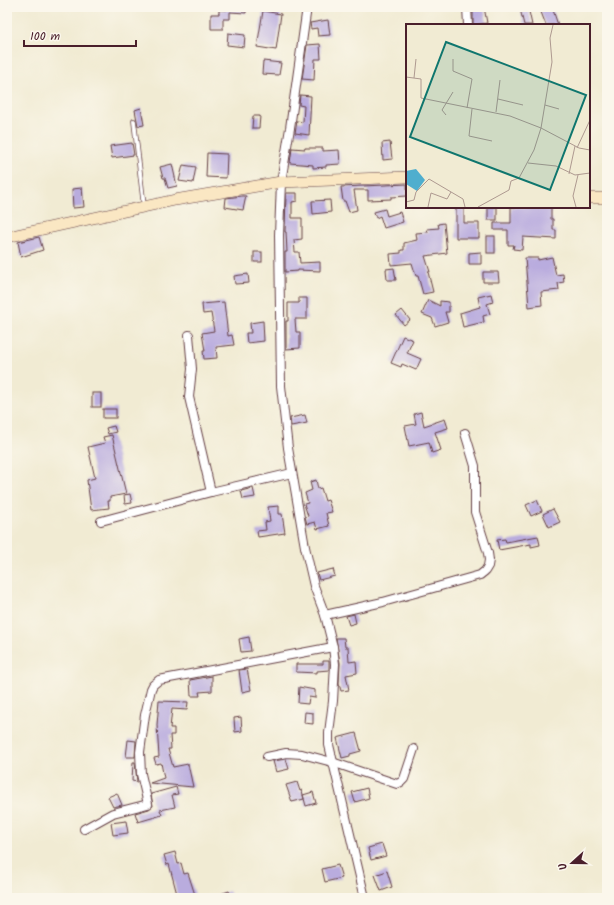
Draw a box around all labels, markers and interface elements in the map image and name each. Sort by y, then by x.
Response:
scale bar [24,22,136,48]
inset map [406,24,590,208]
text: 100 m [30,27,61,46]
north arrow [552,843,592,883]
text: U [554,860,573,873]

